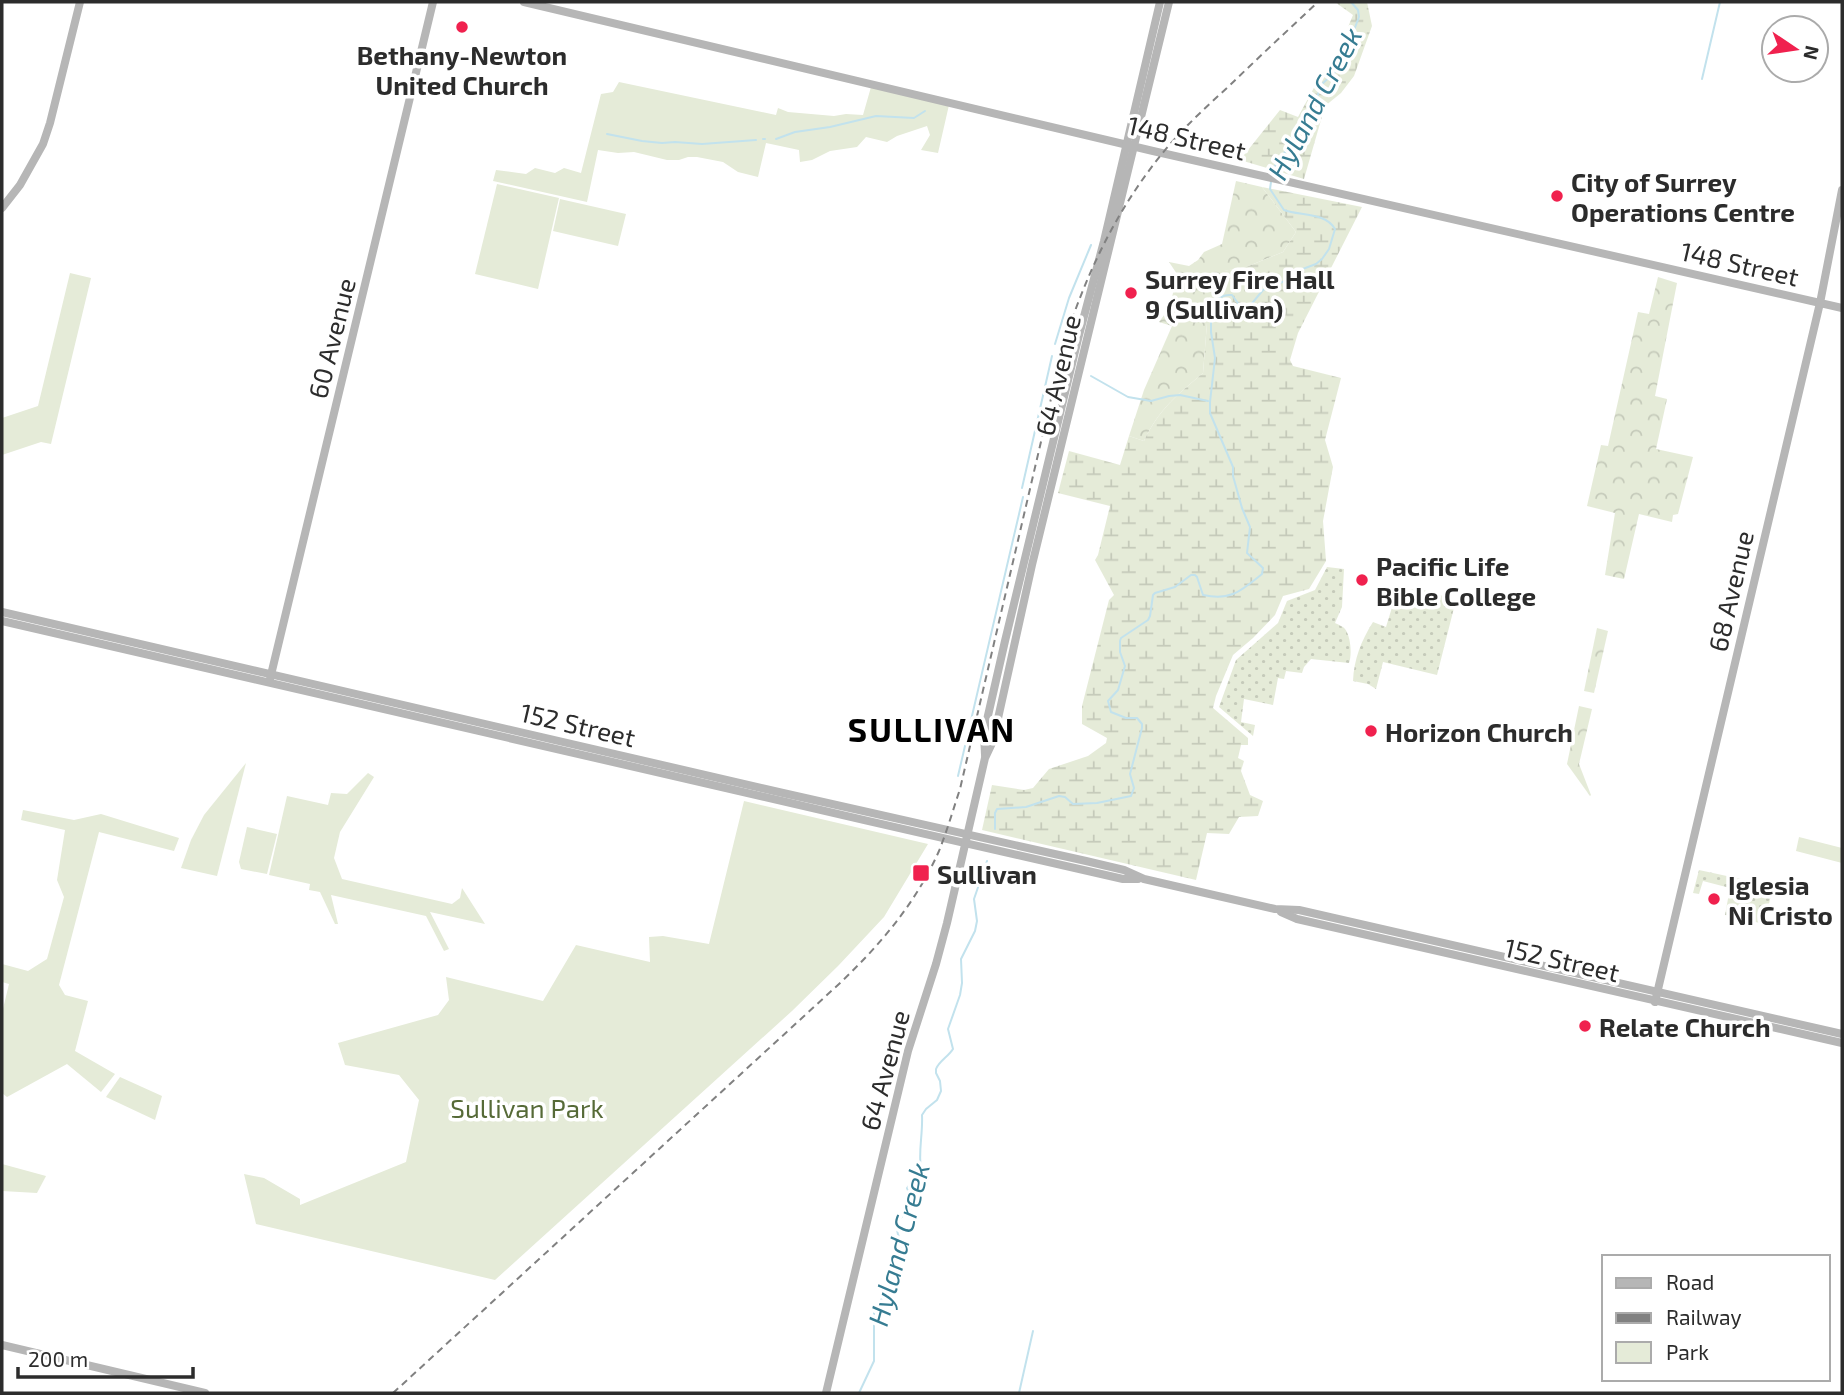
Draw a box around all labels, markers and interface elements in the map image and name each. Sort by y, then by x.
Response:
north arrow [1760,14,1830,84]
marker: Bethany-Newton United Church [454,19,470,35]
water label: Hyland Creek [1260,21,1368,185]
place label: Bethany-Newton United Church [357,39,567,100]
text: N [1799,44,1825,62]
street label: 148 Street [1125,108,1249,166]
place label: City of Surrey Operations Centre [1571,166,1795,227]
marker: City of Surrey Operations Centre [1549,188,1565,204]
street label: 148 Street [1678,234,1802,292]
place label: Surrey Fire Hall 9 (Sullivan) [1145,263,1335,324]
street label: 60 Avenue [301,275,361,401]
marker: Surrey Fire Hall 9 (Sullivan) [1123,285,1139,301]
street label: 64 Avenue [1028,312,1086,438]
street label: 68 Avenue [1701,528,1759,654]
place label: Pacific Life Bible College [1376,550,1536,611]
marker: Pacific Life Bible College [1354,572,1370,588]
street label: 152 Street [518,696,639,752]
district label: SULLIVAN [848,709,1016,749]
place label: Horizon Church [1385,716,1573,747]
marker: Horizon Church [1363,723,1379,739]
place label: Sullivan [937,858,1037,889]
marker: Sullivan [911,863,931,883]
place label: Iglesia Ni Cristo [1728,869,1833,930]
marker: Iglesia Ni Cristo [1706,891,1722,907]
street label: 152 Street [1502,931,1623,987]
street label: 64 Avenue [853,1007,915,1133]
place label: Relate Church [1599,1011,1771,1042]
marker: Relate Church [1577,1018,1593,1034]
park label: Sullivan Park [450,1092,604,1123]
water label: Hyland Creek [860,1159,936,1329]
legend [1602,1255,1830,1381]
text: Road [1666,1269,1714,1294]
text: Railway [1666,1304,1742,1329]
scale bar [18,1336,192,1380]
text: Park [1666,1339,1709,1364]
text: 200 m [28,1346,88,1371]

